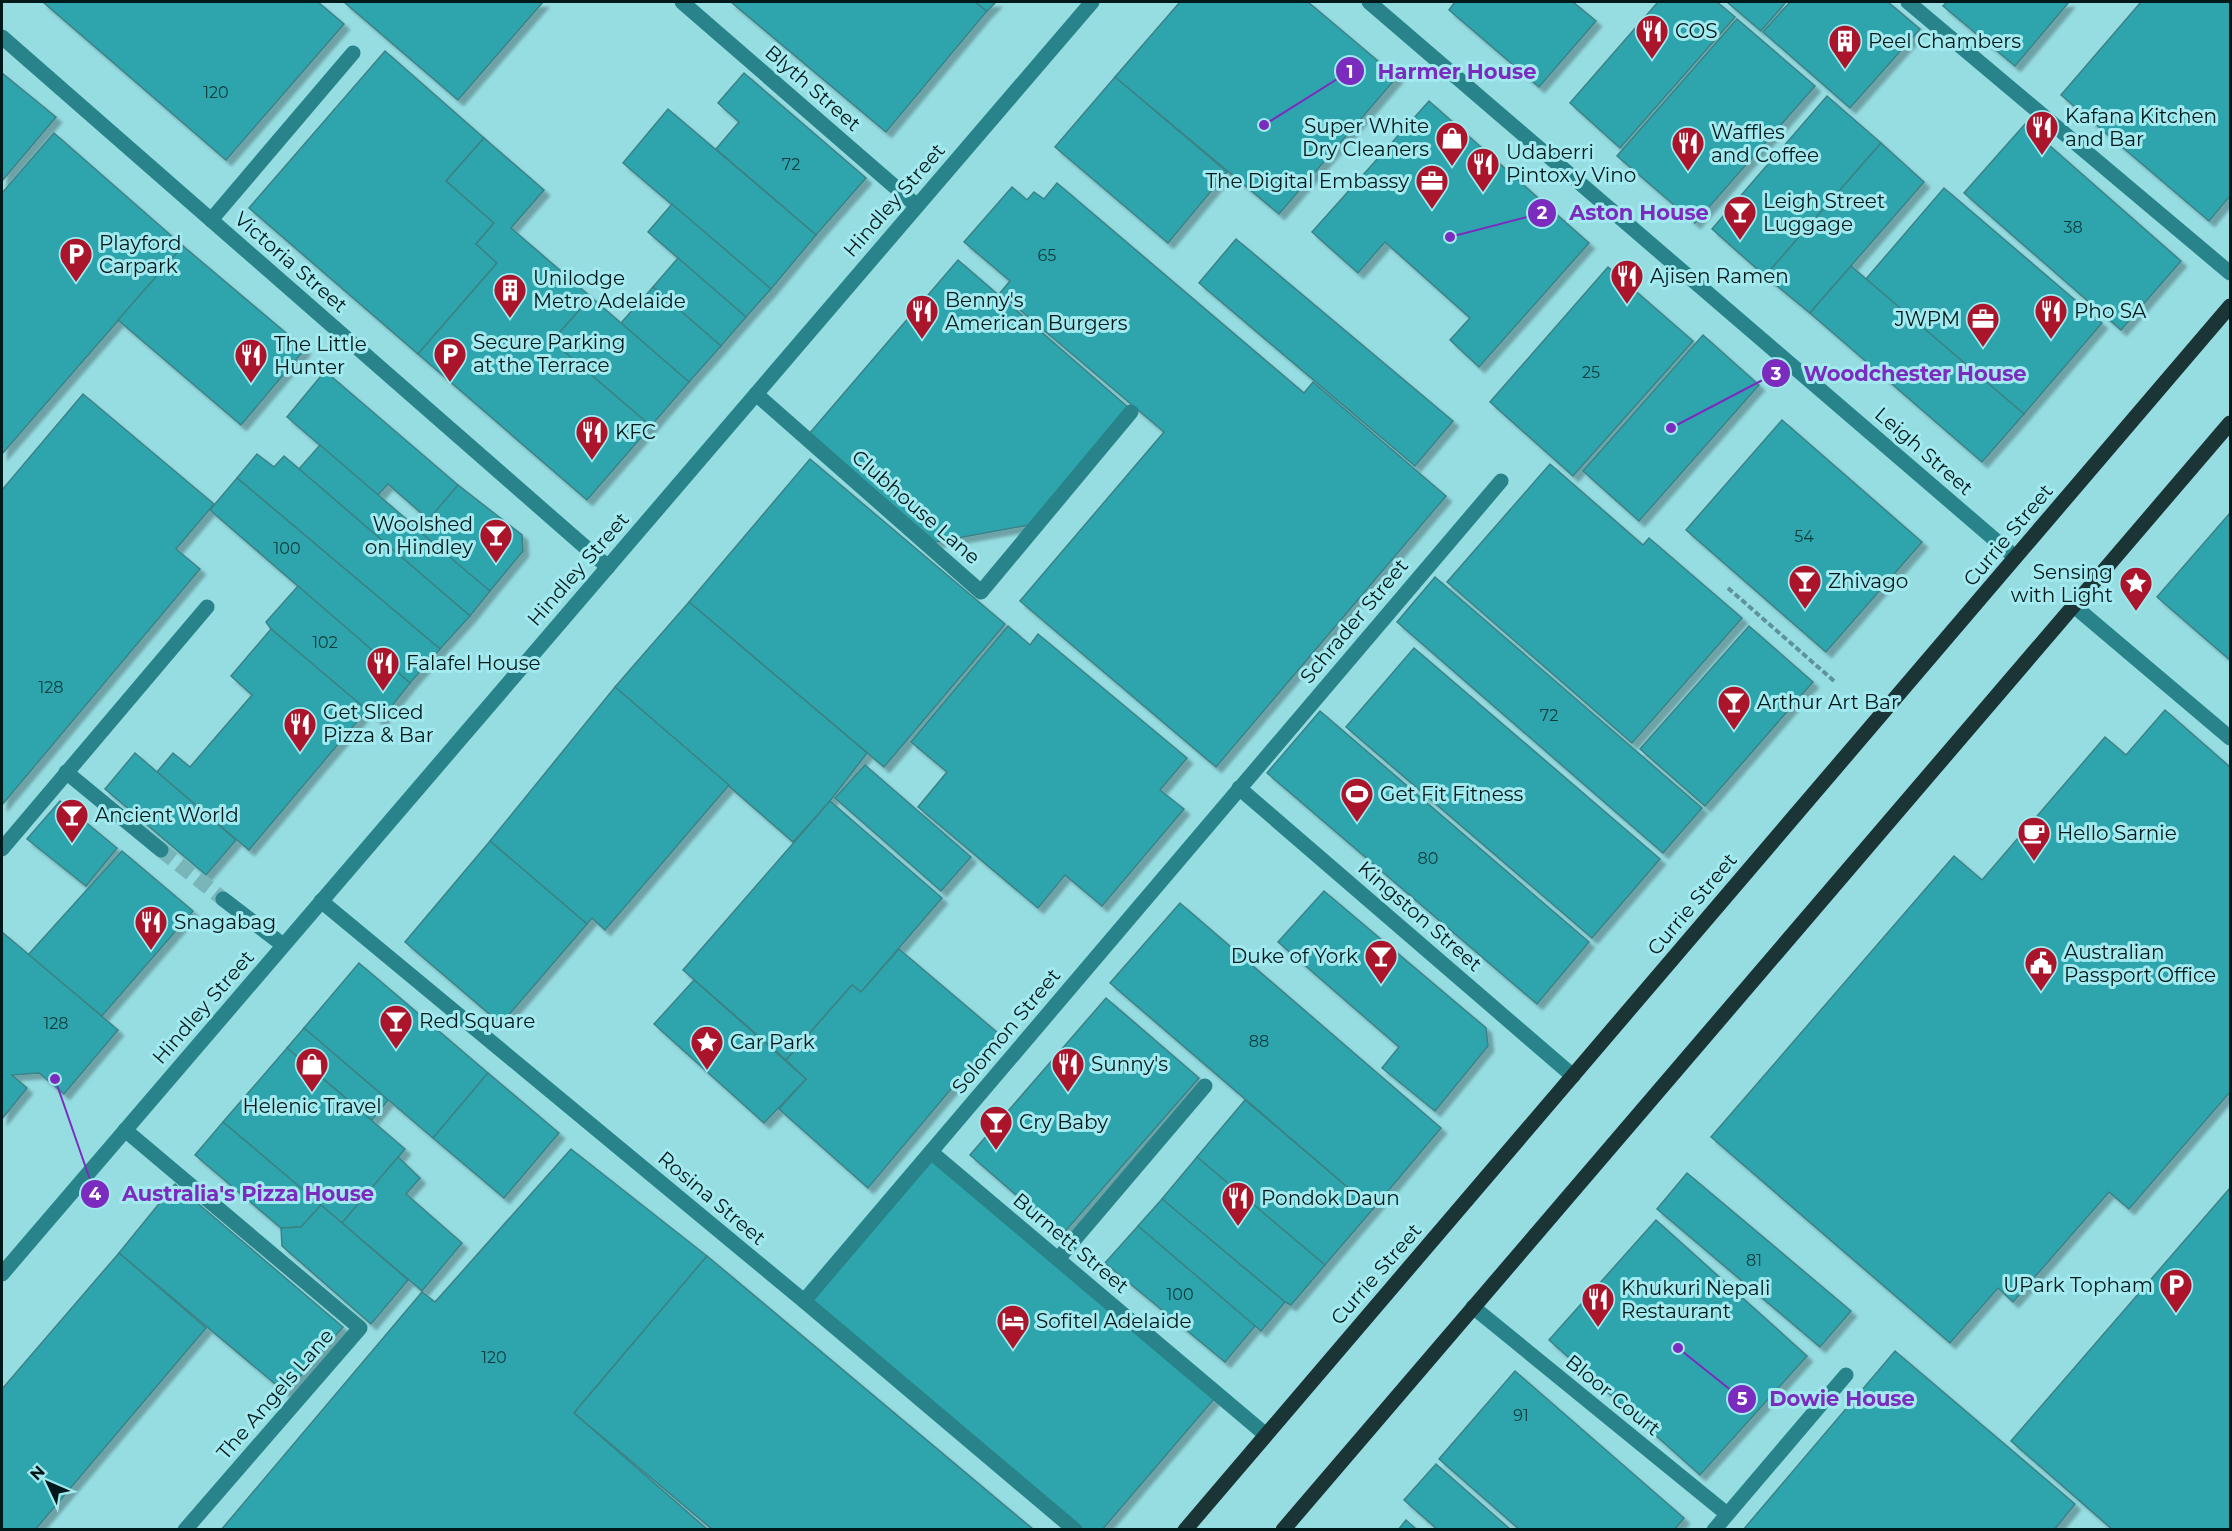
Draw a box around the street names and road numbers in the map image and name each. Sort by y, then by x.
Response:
street label: Blyth Street [760,40,866,136]
street label: Hindley Street [838,138,950,262]
street label: Victoria Street [230,207,352,317]
street label: Leigh Street [1870,402,1978,500]
street label: Clubhouse Lane [847,445,985,569]
street label: Currie Street [1958,479,2058,591]
street label: Hindley Street [522,507,634,631]
street label: Schrader Street [1295,554,1413,688]
street label: Currie Street [1642,848,1742,960]
street label: Kingston Street [1353,856,1487,976]
street label: Hindley Street [147,945,259,1069]
street label: Solomon Street [947,964,1065,1098]
street label: Rosina Street [653,1146,771,1250]
street label: Burnett Street [1008,1188,1134,1298]
street label: Currie Street [1326,1219,1426,1329]
street label: The Angels Lane [212,1324,338,1464]
street label: Bloor Court [1561,1350,1665,1440]

